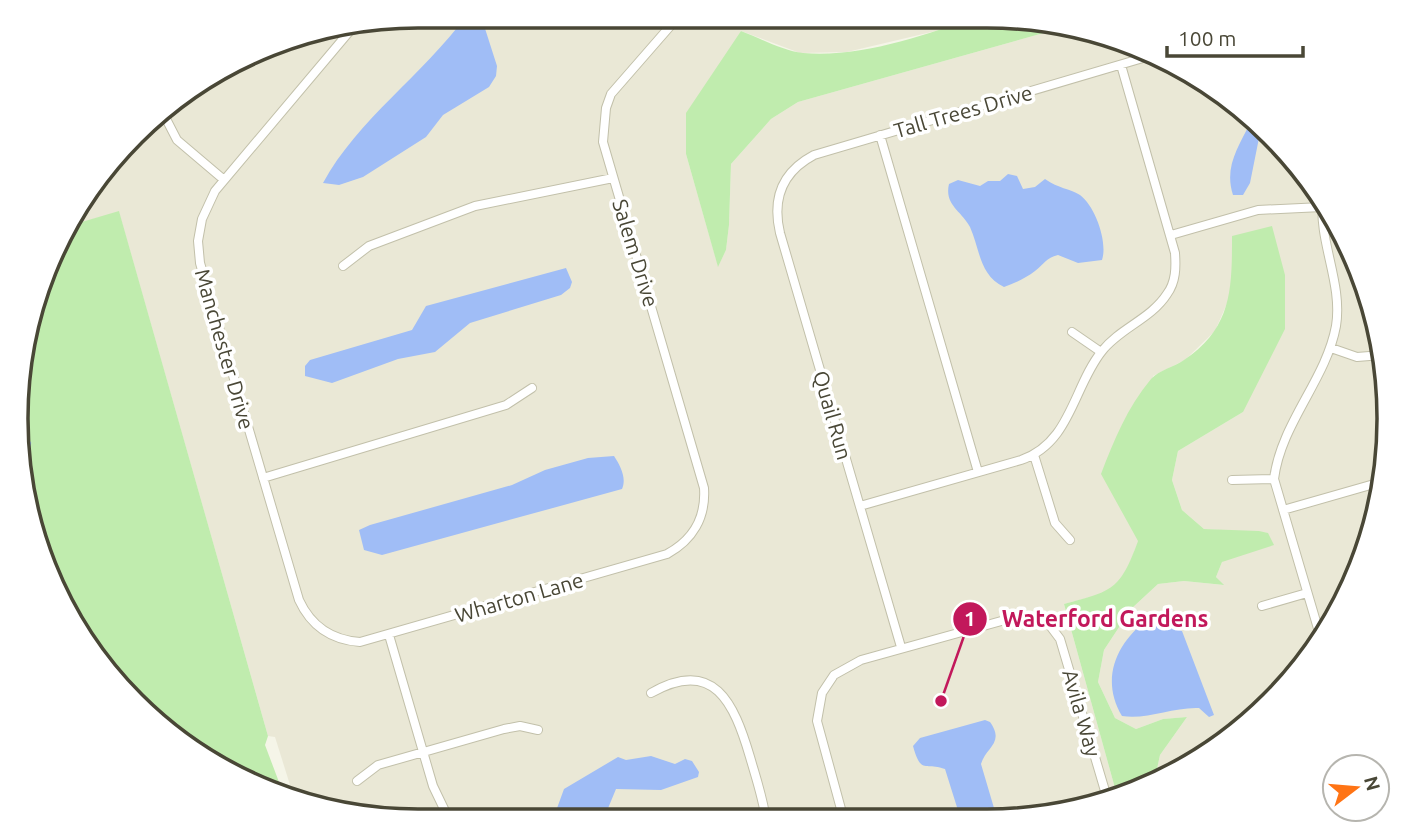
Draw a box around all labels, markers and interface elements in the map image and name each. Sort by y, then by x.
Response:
scale bar [1167,14,1304,58]
text: 100 m [1178,26,1236,50]
street label: Tall Trees Drive [891,80,1035,142]
street label: Salem Drive [608,196,664,310]
street label: Manchester Drive [191,266,259,432]
street label: Quail Run [809,368,857,462]
street label: Wharton Lane [452,567,586,627]
callout: Waterford Gardens [953,597,1222,641]
text: 1 [964,606,976,630]
text: Waterford Gardens [1002,606,1208,631]
street label: Avila Way [1058,667,1106,759]
north arrow [1321,753,1391,823]
text: N [1360,773,1385,793]

